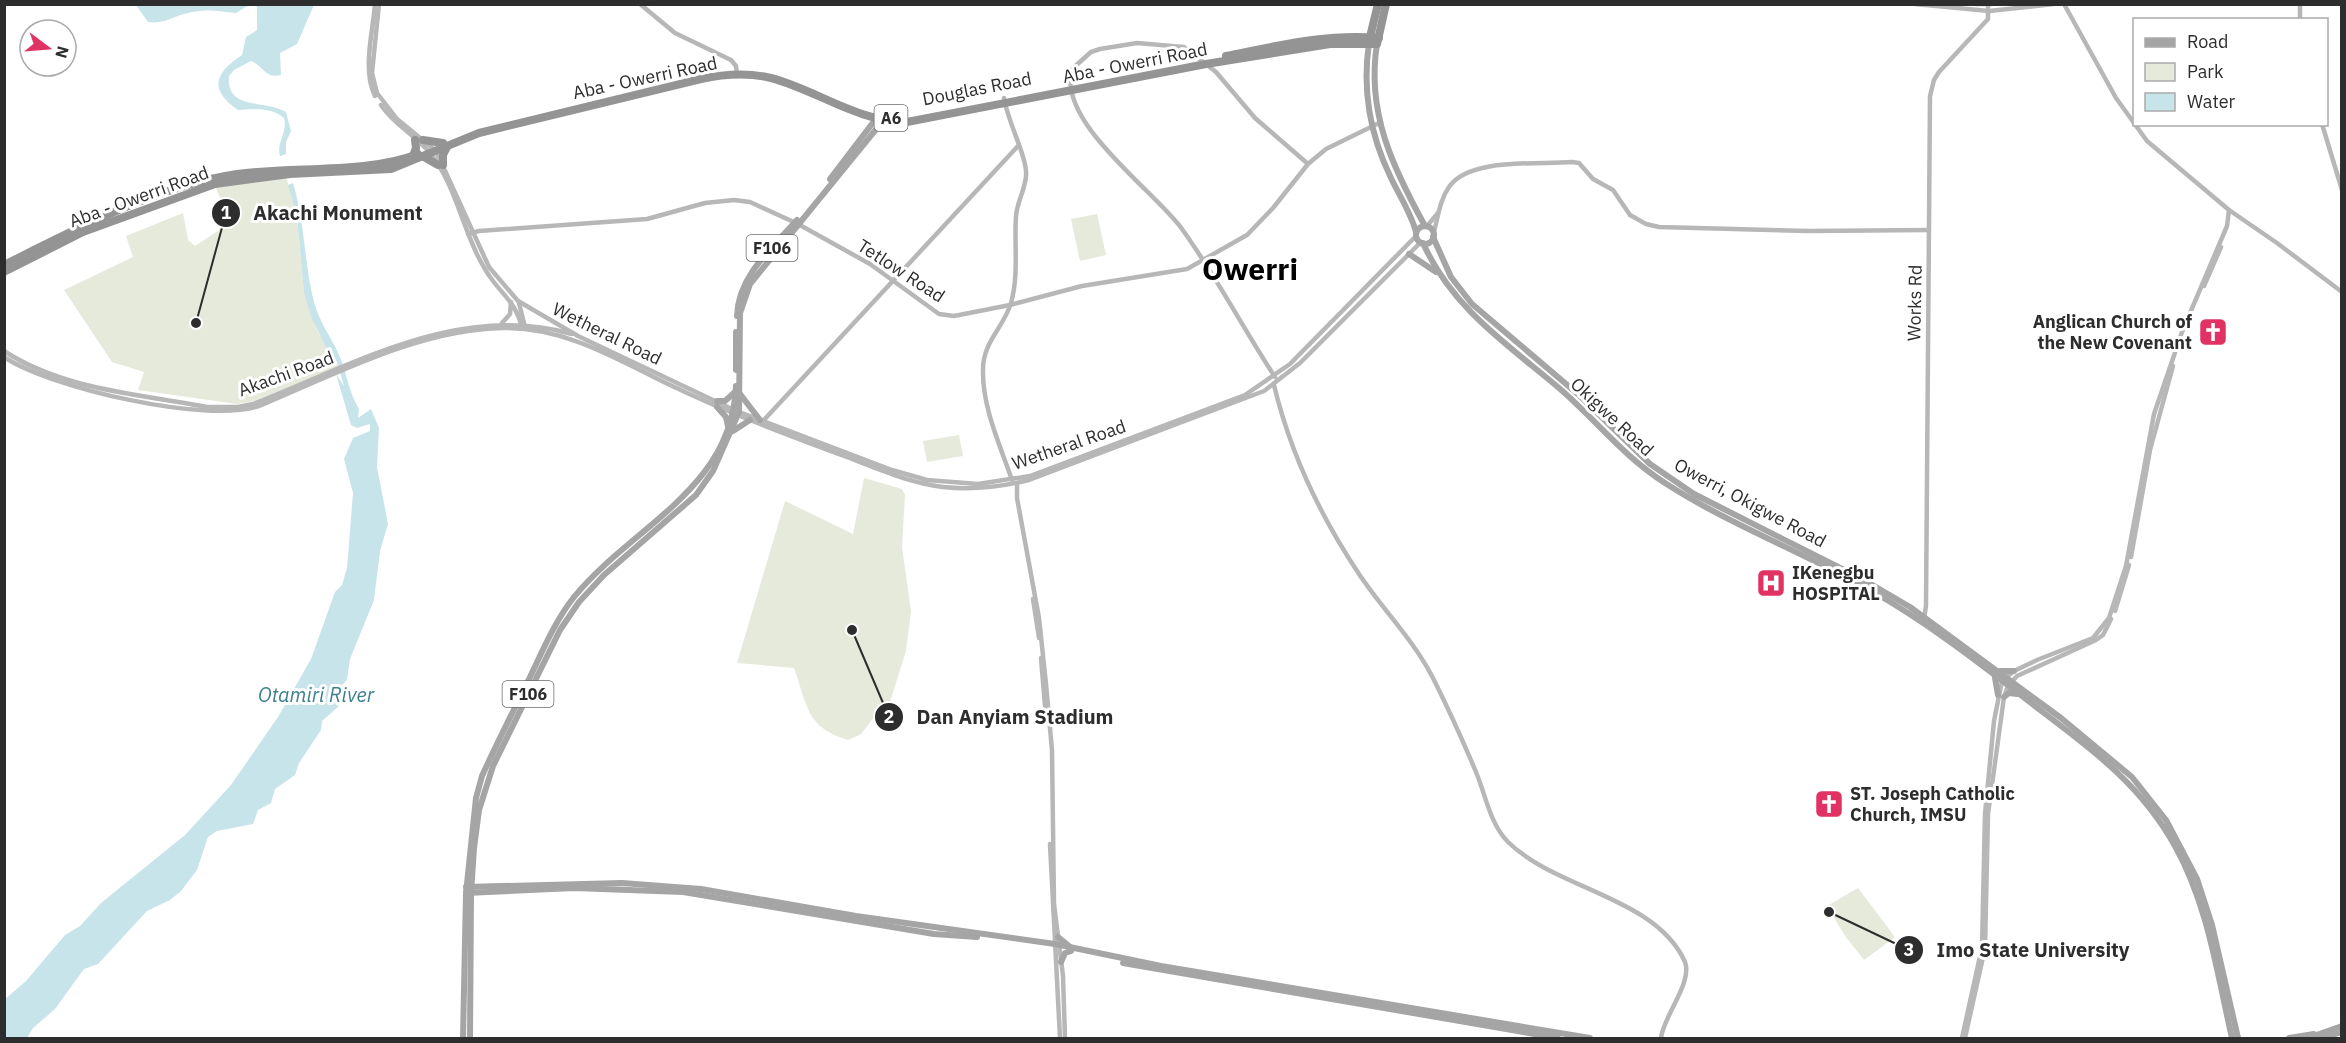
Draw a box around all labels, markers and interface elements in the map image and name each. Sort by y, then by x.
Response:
north arrow [18,18,78,78]
legend [2133,18,2328,126]
text: Road [2187,30,2228,53]
street label: Aba - Owerri Road [1061,37,1209,88]
text: N [51,44,74,60]
street label: Aba - Owerri Road [571,51,719,104]
text: Park [2187,60,2224,83]
street label: Douglas Road [920,67,1033,110]
text: Water [2187,90,2236,113]
road number: A6 [874,105,908,131]
street label: Aba - Owerri Road [66,161,212,232]
callout: Akachi Monument [211,194,435,232]
text: Akachi Monument [253,199,423,226]
text: 1 [221,201,232,224]
street label: Tetlow Road [853,234,949,307]
road number: F106 [746,235,798,261]
district label: Owerri [1202,249,1298,288]
street label: Works Rd [1902,265,1927,341]
street label: Wetheral Road [549,297,666,370]
place label: Anglican Church of the New Covenant [2033,310,2192,354]
church icon: Anglican Church of the New Covenant [2197,316,2229,348]
street label: Akachi Road [235,346,337,401]
street label: Okigwe Road [1566,372,1659,461]
street label: Wetheral Road [1009,414,1129,475]
street label: Owerri, Okigwe Road [1670,453,1830,552]
place label: IKenegbu HOSPITAL [1792,561,1880,605]
hospital icon: IKenegbu HOSPITAL [1755,567,1787,599]
water label: Otamiri River [258,681,375,708]
road number: F106 [502,681,554,707]
callout: Dan Anyiam Stadium [874,698,1125,736]
text: Dan Anyiam Stadium [917,703,1113,730]
text: 2 [884,705,894,728]
place label: ST. Joseph Catholic Church, IMSU [1850,782,2015,826]
church icon: ST. Joseph Catholic Church, IMSU [1813,788,1845,820]
callout: Imo State University [1894,931,2141,969]
text: Imo State University [1937,936,2130,963]
text: 3 [1904,938,1914,961]

